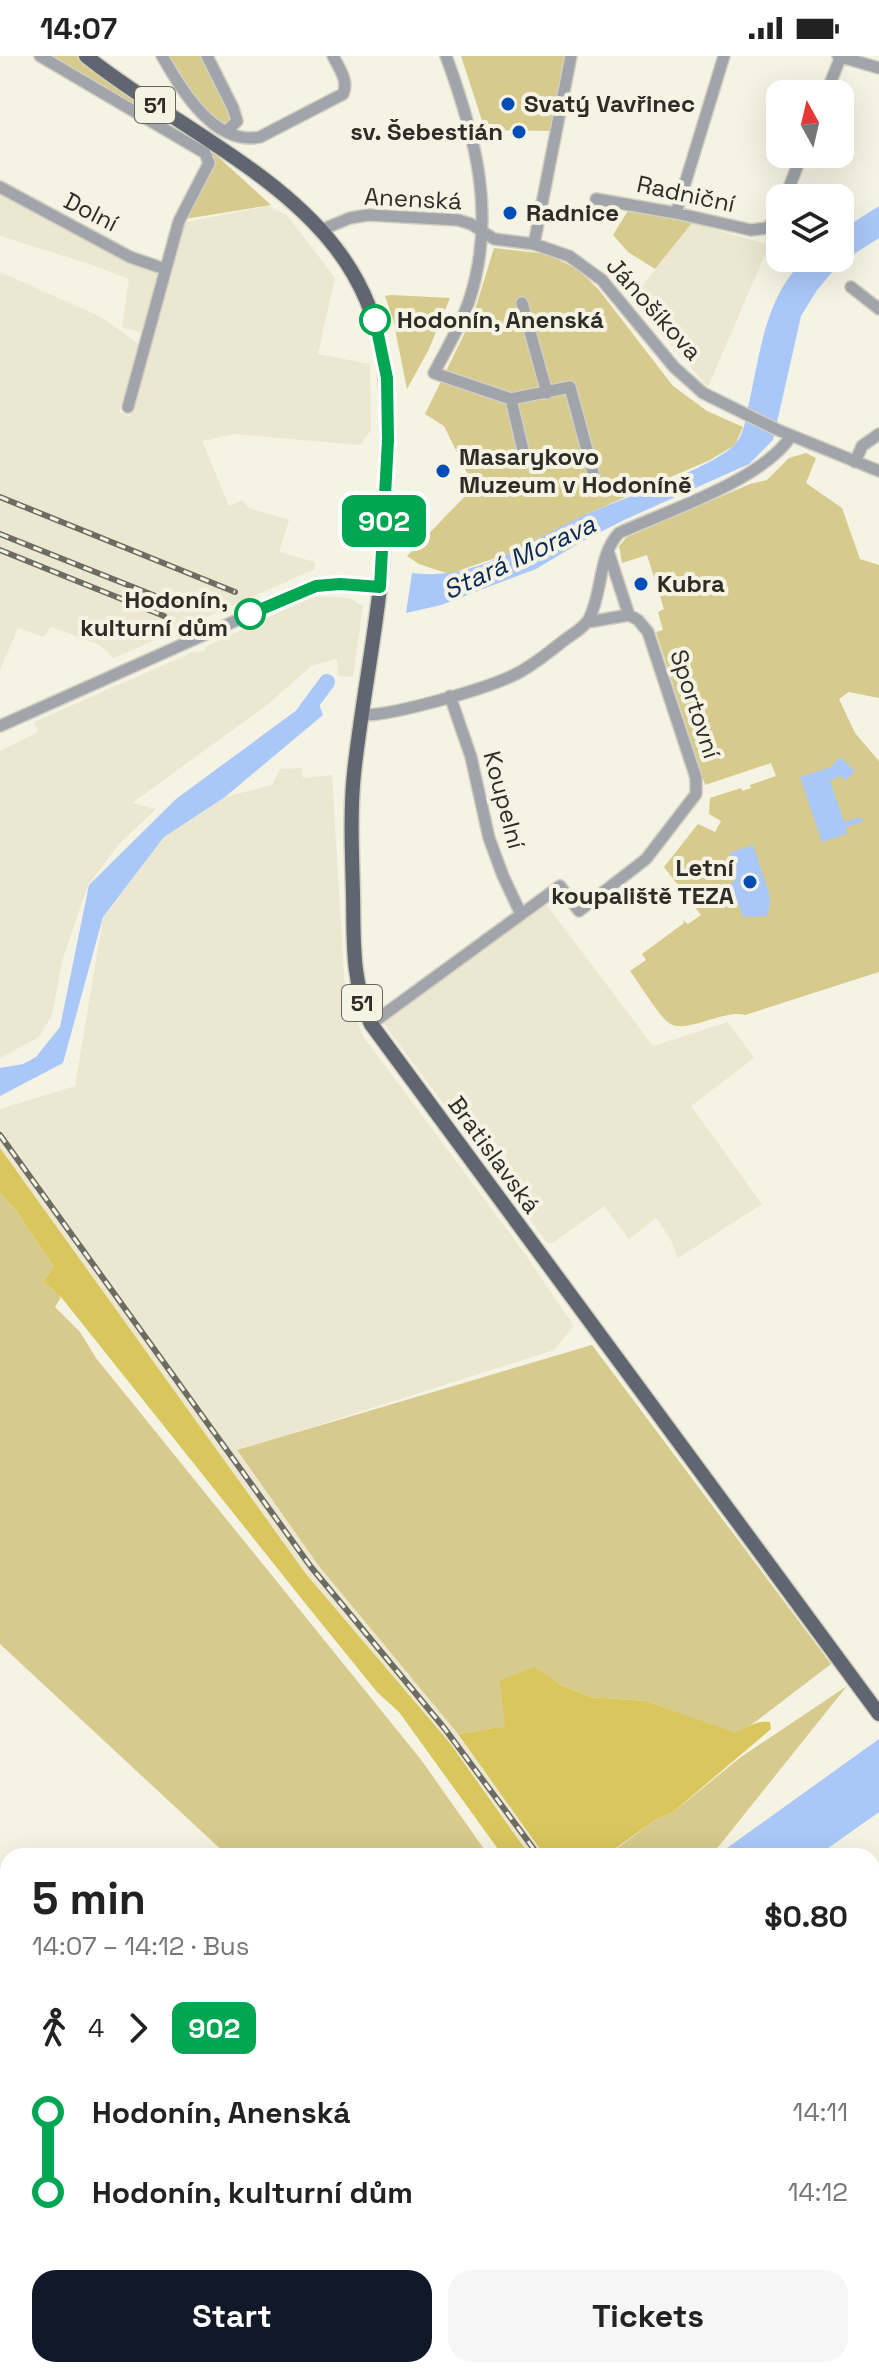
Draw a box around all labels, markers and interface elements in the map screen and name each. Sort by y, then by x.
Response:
text: 14:07 [40,9,117,48]
north arrow [766,80,854,168]
map controls [766,80,854,272]
road number: 51 [135,87,175,123]
place label: Svatý Vavřinec [524,88,695,119]
marker: Svatý Vavřinec [499,95,517,113]
place label: sv. Šebestián [350,116,503,147]
marker: sv. Šebestián [510,123,528,141]
street label: Radniční [634,168,738,219]
street label: Anenská [363,180,463,217]
button: layers [766,184,854,272]
street label: Dolní [59,185,124,238]
place label: Radnice [526,197,619,228]
marker: Radnice [501,204,519,222]
street label: Jánošíkova [600,251,709,367]
place label: Hodonín, Anenská [397,304,604,335]
marker: Hodonín, Anenská [360,305,390,335]
place label: Masarykovo Muzeum v Hodoníně [459,441,692,500]
marker: Masarykovo Muzeum v Hodoníně [434,462,452,480]
line badge: 902 [338,495,430,547]
text: 902 [358,503,410,539]
water label: Stará Morava [437,506,602,607]
place label: Kubra [657,568,725,599]
marker: Kubra [632,575,650,593]
place label: Hodonín, kulturní dům [80,584,228,643]
marker: Hodonín, kulturní dům [235,599,265,629]
street label: Sportovní [663,646,728,762]
street label: Koupelní [477,748,532,852]
place label: Letní koupaliště TEZA [551,852,735,911]
marker: Letní koupaliště TEZA [741,873,759,891]
road number: 51 [342,985,382,1021]
street label: Bratislavská [441,1090,548,1220]
text: 5 min [32,1871,146,1927]
text: $0.80 [764,1897,848,1936]
text: 14:07 – 14:12 · Bus [32,1929,249,1963]
icon: walk [32,2006,76,2050]
icon: forward [116,2006,160,2050]
text: 902 [188,2010,240,2046]
text: 4 [88,2011,104,2045]
text: Hodonín, Anenská [92,2093,351,2132]
text: 14:11 [793,2095,848,2129]
text: Hodonín, kulturní dům [92,2173,413,2212]
text: 14:12 [788,2175,848,2209]
button: Start [32,2270,432,2362]
button: Tickets [448,2270,848,2362]

